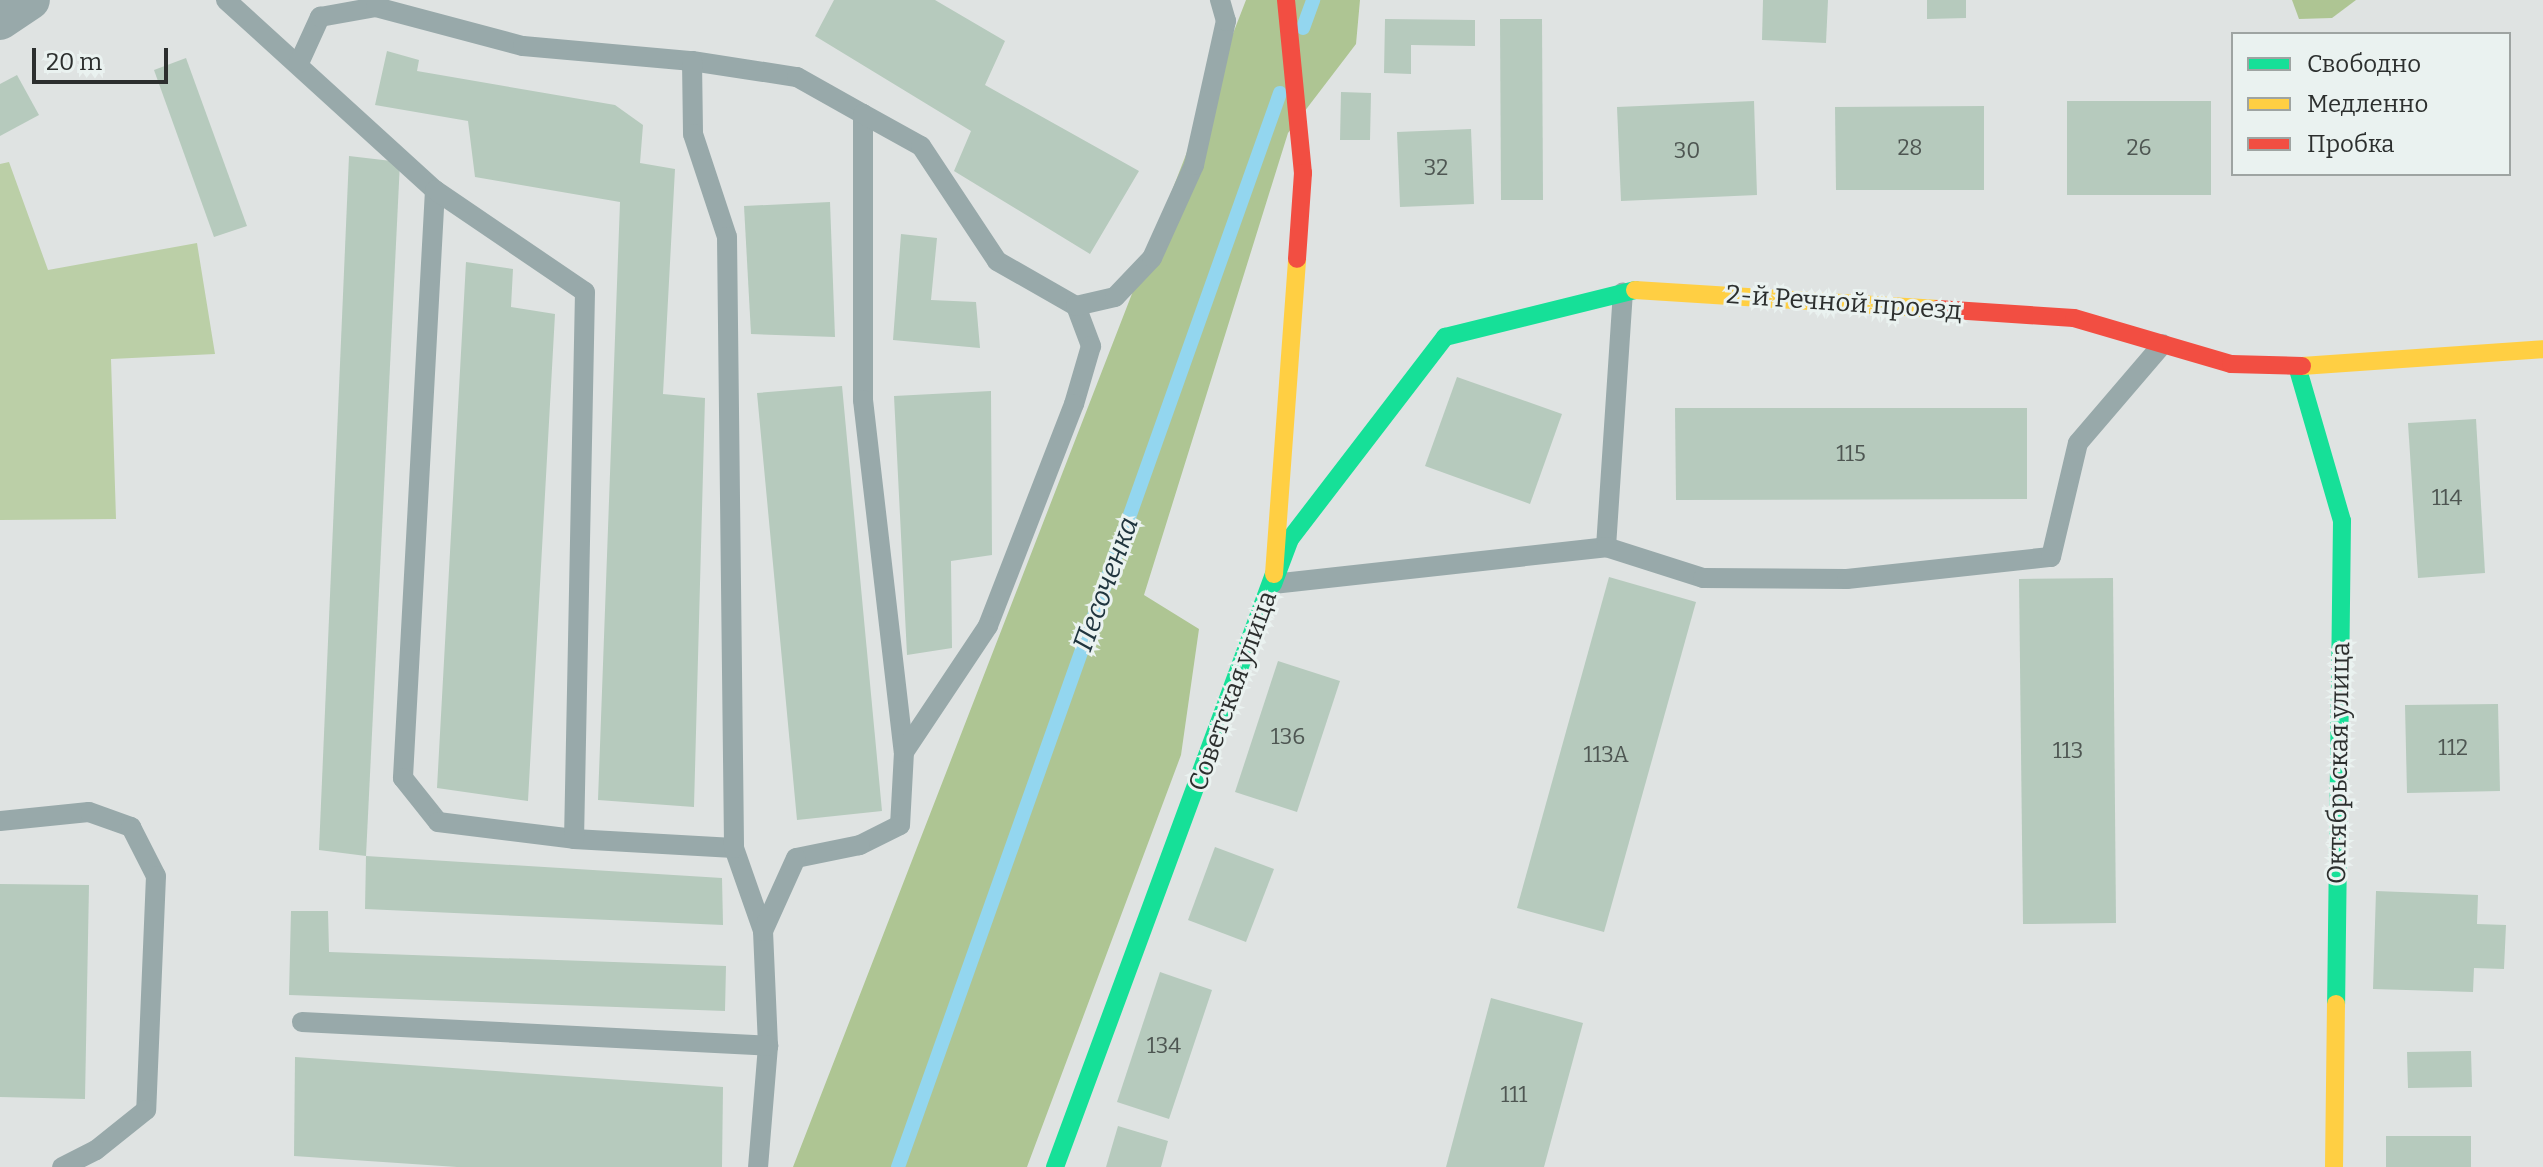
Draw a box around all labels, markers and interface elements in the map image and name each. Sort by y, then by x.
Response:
scale bar [36,32,172,82]
legend [2231,32,2511,176]
text: 20 m [46,48,102,76]
text: Свободно [2307,50,2421,78]
text: Медленно [2307,90,2428,118]
text: Пробка [2307,130,2394,158]
house number: 28 [1897,135,1923,161]
house number: 26 [2127,135,2151,161]
house number: 30 [1674,138,1700,164]
house number: 32 [1424,155,1448,181]
street label: 2-й Речной проезд [1725,279,1963,327]
house number: 115 [1836,441,1866,467]
house number: 114 [2432,485,2462,511]
water label: Песоченка [1066,512,1146,656]
street label: Советская улица [1182,587,1284,795]
street label: Октябрьская улица [2321,642,2357,884]
house number: 136 [1271,724,1305,750]
house number: 112 [2438,735,2468,761]
house number: 113 [2053,738,2083,764]
house number: 113А [1583,742,1629,768]
house number: 134 [1147,1033,1181,1059]
house number: 111 [1501,1082,1527,1108]

